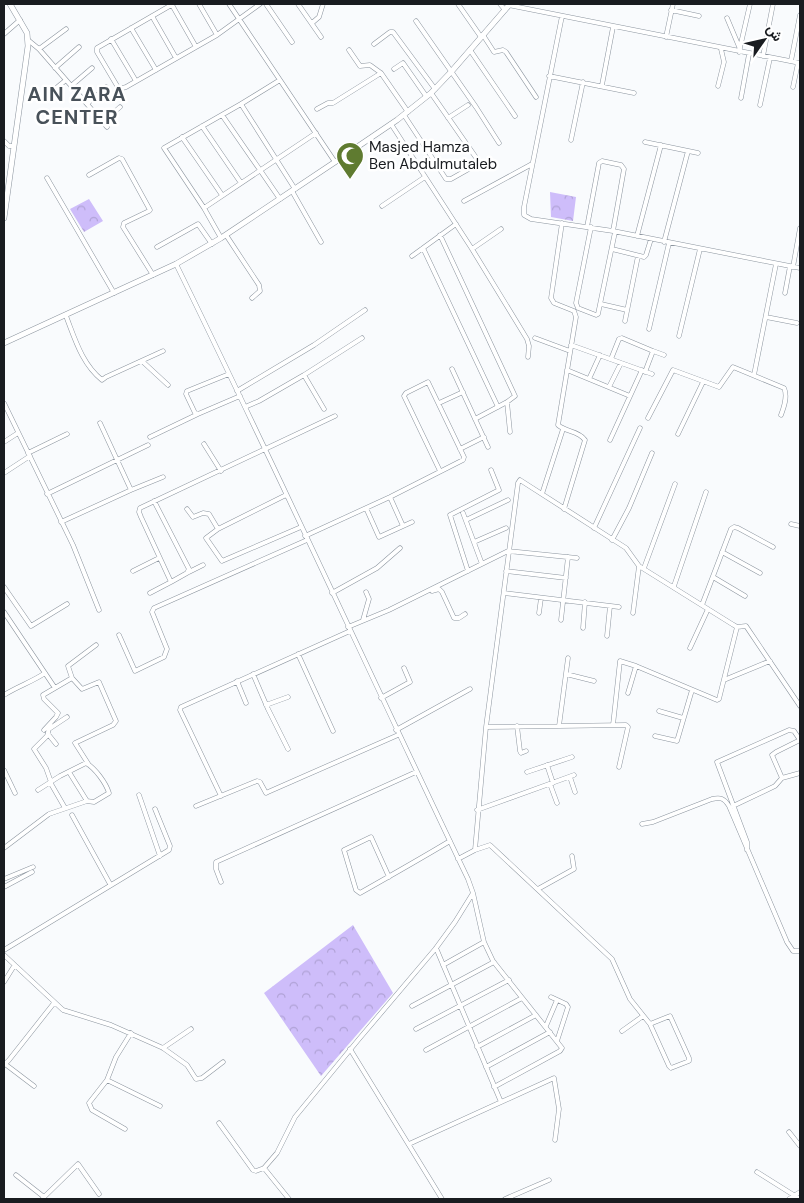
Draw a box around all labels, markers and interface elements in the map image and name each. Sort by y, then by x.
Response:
north arrow [739,15,789,65]
text: ش [763,21,787,45]
district label: AIN ZARA CENTER [27,81,127,130]
place label: Masjed Hamza Ben Abdulmutaleb [369,137,497,174]
mosque icon: Masjed Hamza Ben Abdulmutaleb [335,141,365,180]

